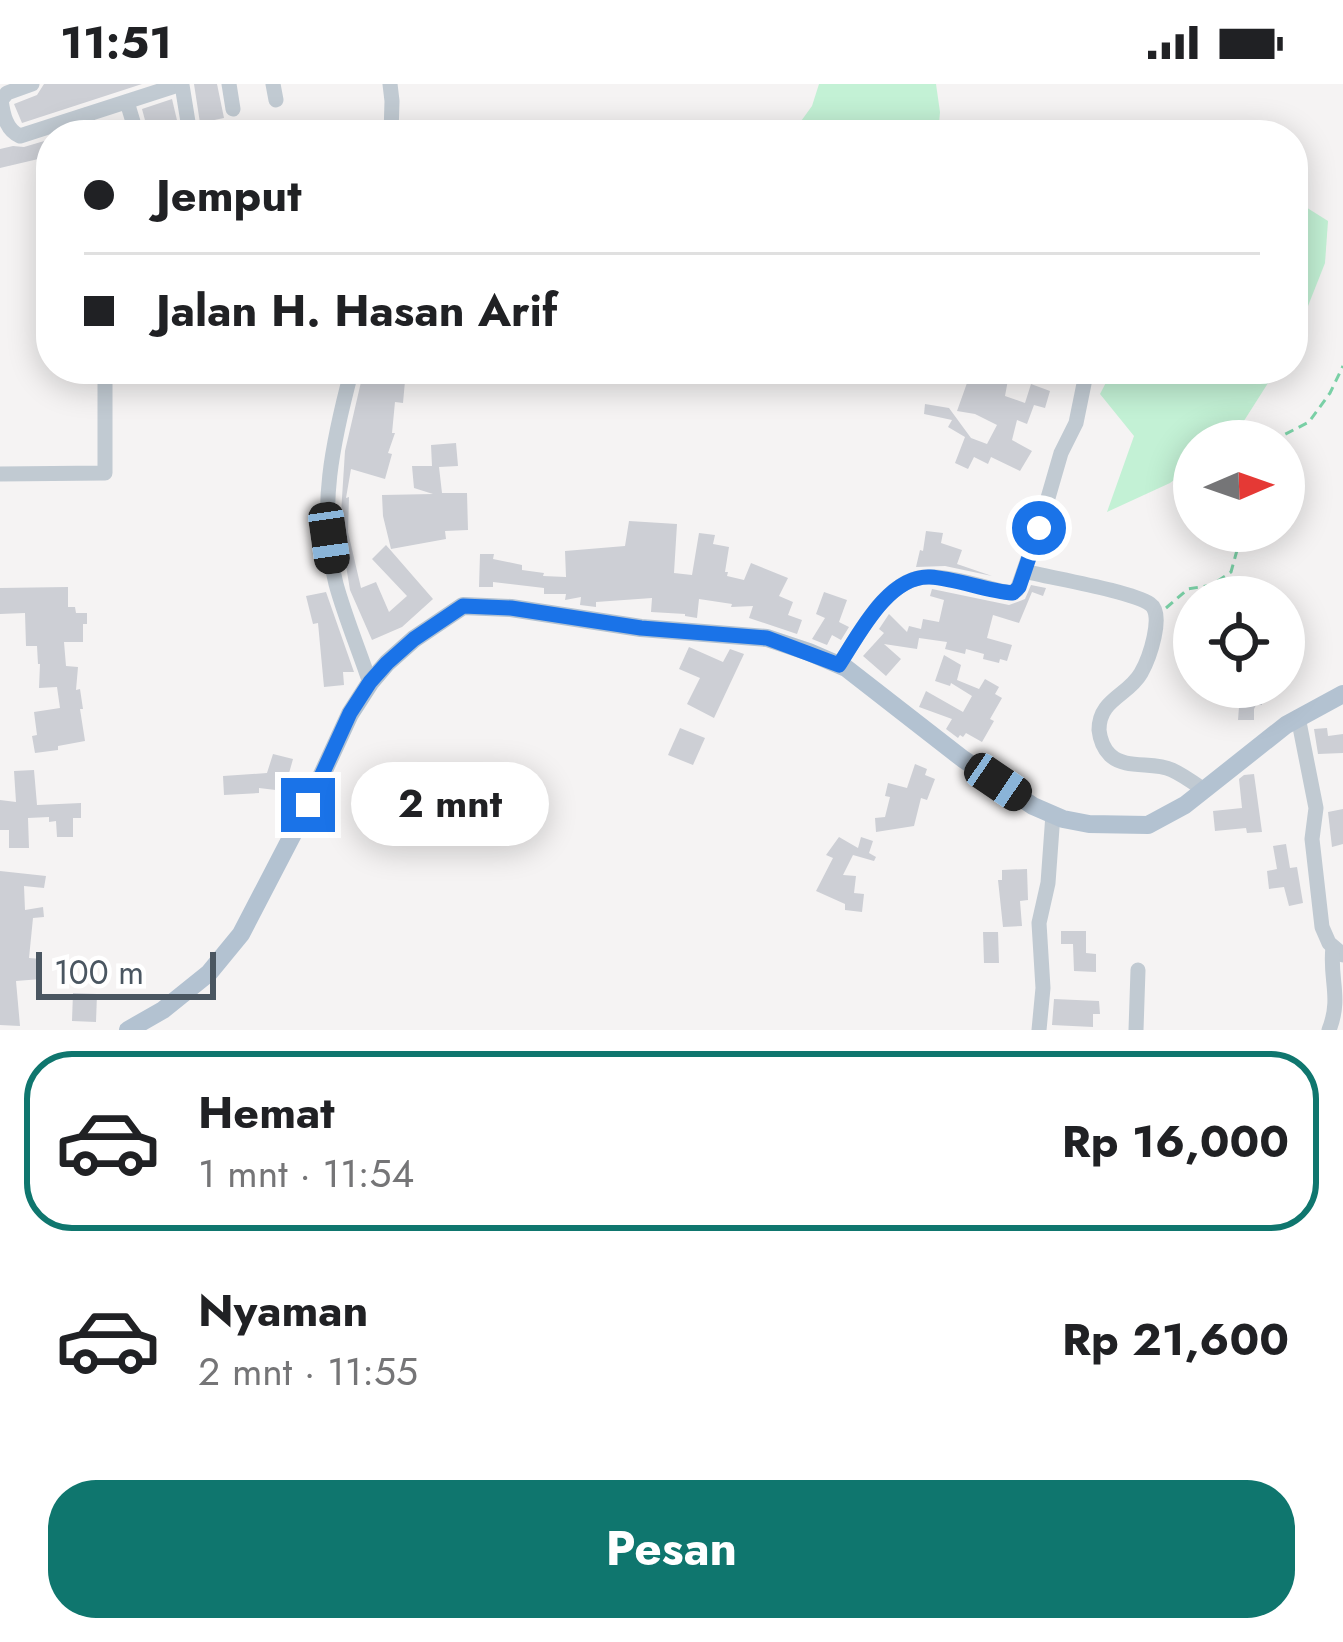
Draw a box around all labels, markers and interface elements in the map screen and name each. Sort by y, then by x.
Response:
text: 11:51 [60,10,172,75]
text: Jemput [156,163,302,228]
text: Jalan H. Hasan Arif [156,278,558,343]
north arrow [1173,420,1305,552]
map controls [1173,420,1305,708]
car [306,500,352,576]
route start [1012,501,1066,555]
button: locate [1173,576,1305,708]
car [958,747,1038,817]
callout: 2 mnt [350,763,548,847]
text: 2 mnt [398,775,502,832]
route end [281,778,335,832]
scale bar [36,946,216,999]
text: 100 m [54,949,144,996]
text: Hemat [198,1080,335,1145]
icon: car [54,1087,162,1195]
text: Rp 16,000 [1062,1109,1289,1174]
text: 1 mnt · 11:54 [198,1145,414,1202]
text: Nyaman [198,1278,368,1343]
icon: car [54,1285,162,1393]
text: Rp 21,600 [1062,1307,1289,1372]
text: 2 mnt · 11:55 [198,1343,418,1400]
button: Pesan [48,1480,1295,1618]

